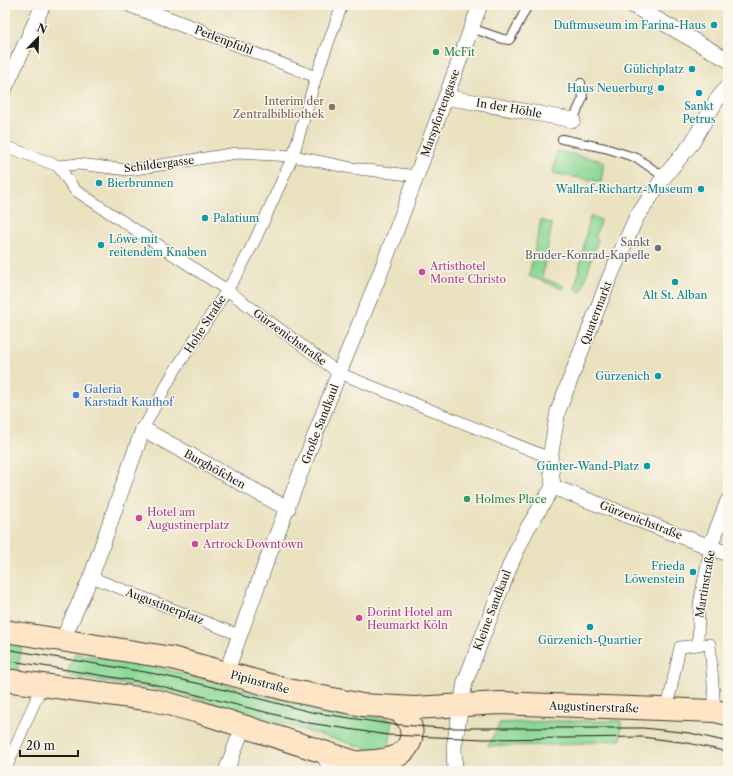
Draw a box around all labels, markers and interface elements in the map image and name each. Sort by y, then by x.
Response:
north arrow [18,18,58,58]
place label: Duftmuseum im Farina-Haus [553,18,706,32]
text: N [35,20,49,37]
marker: Duftmuseum im Farina-Haus [709,20,719,30]
street label: Perlenpfuhl [193,22,256,58]
place label: McFit [444,45,475,59]
marker: McFit [431,47,441,57]
place label: Gülichplatz [624,62,684,76]
marker: Gülichplatz [687,64,697,74]
street label: Marspfortengasse [418,67,462,159]
place label: Haus Neuerburg [567,81,653,95]
marker: Haus Neuerburg [656,83,666,93]
marker: Sankt Petrus [694,88,704,98]
place label: Interim der Zentralbibliothek [233,94,325,121]
street label: In der Höhle [475,95,543,121]
place label: Sankt Petrus [682,99,716,126]
marker: Interim der Zentralbibliothek [327,102,337,112]
street label: Schildergasse [123,153,195,175]
place label: Bierbrunnen [107,176,174,190]
marker: Bierbrunnen [94,178,104,188]
place label: Wallraf-Richartz-Museum [555,182,694,196]
marker: Wallraf-Richartz-Museum [696,184,706,194]
place label: Palatium [213,211,260,225]
marker: Palatium [200,213,210,223]
place label: Löwe mit reitendem Knaben [109,232,207,259]
place label: Sankt Bruder-Konrad-Kapelle [525,235,650,262]
marker: Löwe mit reitendem Knaben [96,240,106,250]
marker: Sankt Bruder-Konrad-Kapelle [653,243,663,253]
place label: Artisthotel Monte Christo [429,259,506,286]
marker: Artisthotel Monte Christo [417,267,427,277]
marker: Alt St. Alban [670,277,680,287]
street label: Quatermarkt [577,279,615,347]
place label: Alt St. Alban [642,288,708,302]
street label: Hohe Straße [181,292,229,356]
street label: Gürzenichstraße [250,306,330,368]
place label: Gürzenich [595,369,650,383]
marker: Gürzenich [653,371,663,381]
street label: Große Sandkaul [298,381,342,466]
place label: Galeria Karstadt Kaufhof [84,382,175,409]
marker: Galeria Karstadt Kaufhof [71,390,81,400]
street label: Burghöfchen [182,446,248,492]
place label: Günter-Wand-Platz [537,459,639,473]
marker: Günter-Wand-Platz [642,461,652,471]
place label: Holmes Place [475,492,547,506]
marker: Holmes Place [462,494,472,504]
street label: Gürzenichstraße [598,498,684,542]
place label: Hotel am Augustinerplatz [146,505,230,532]
marker: Hotel am Augustinerplatz [134,513,144,523]
place label: Artrock Downtown [202,537,304,551]
marker: Artrock Downtown [190,539,200,549]
street label: Martinstraße [692,549,718,619]
place label: Frieda Löwenstein [624,559,685,586]
street label: Kleine Sandkaul [470,567,514,652]
marker: Frieda Löwenstein [688,567,698,577]
street label: Augustinerplatz [123,584,206,627]
place label: Dorint Hotel am Heumarkt Köln [367,605,453,632]
marker: Dorint Hotel am Heumarkt Köln [354,613,364,623]
marker: Gürzenich-Quartier [585,622,595,632]
place label: Gürzenich-Quartier [538,633,642,647]
street label: Pipinstraße [229,667,291,697]
street label: Augustinerstraße [548,698,639,716]
scale bar [20,732,78,758]
text: 20 m [26,738,55,753]

